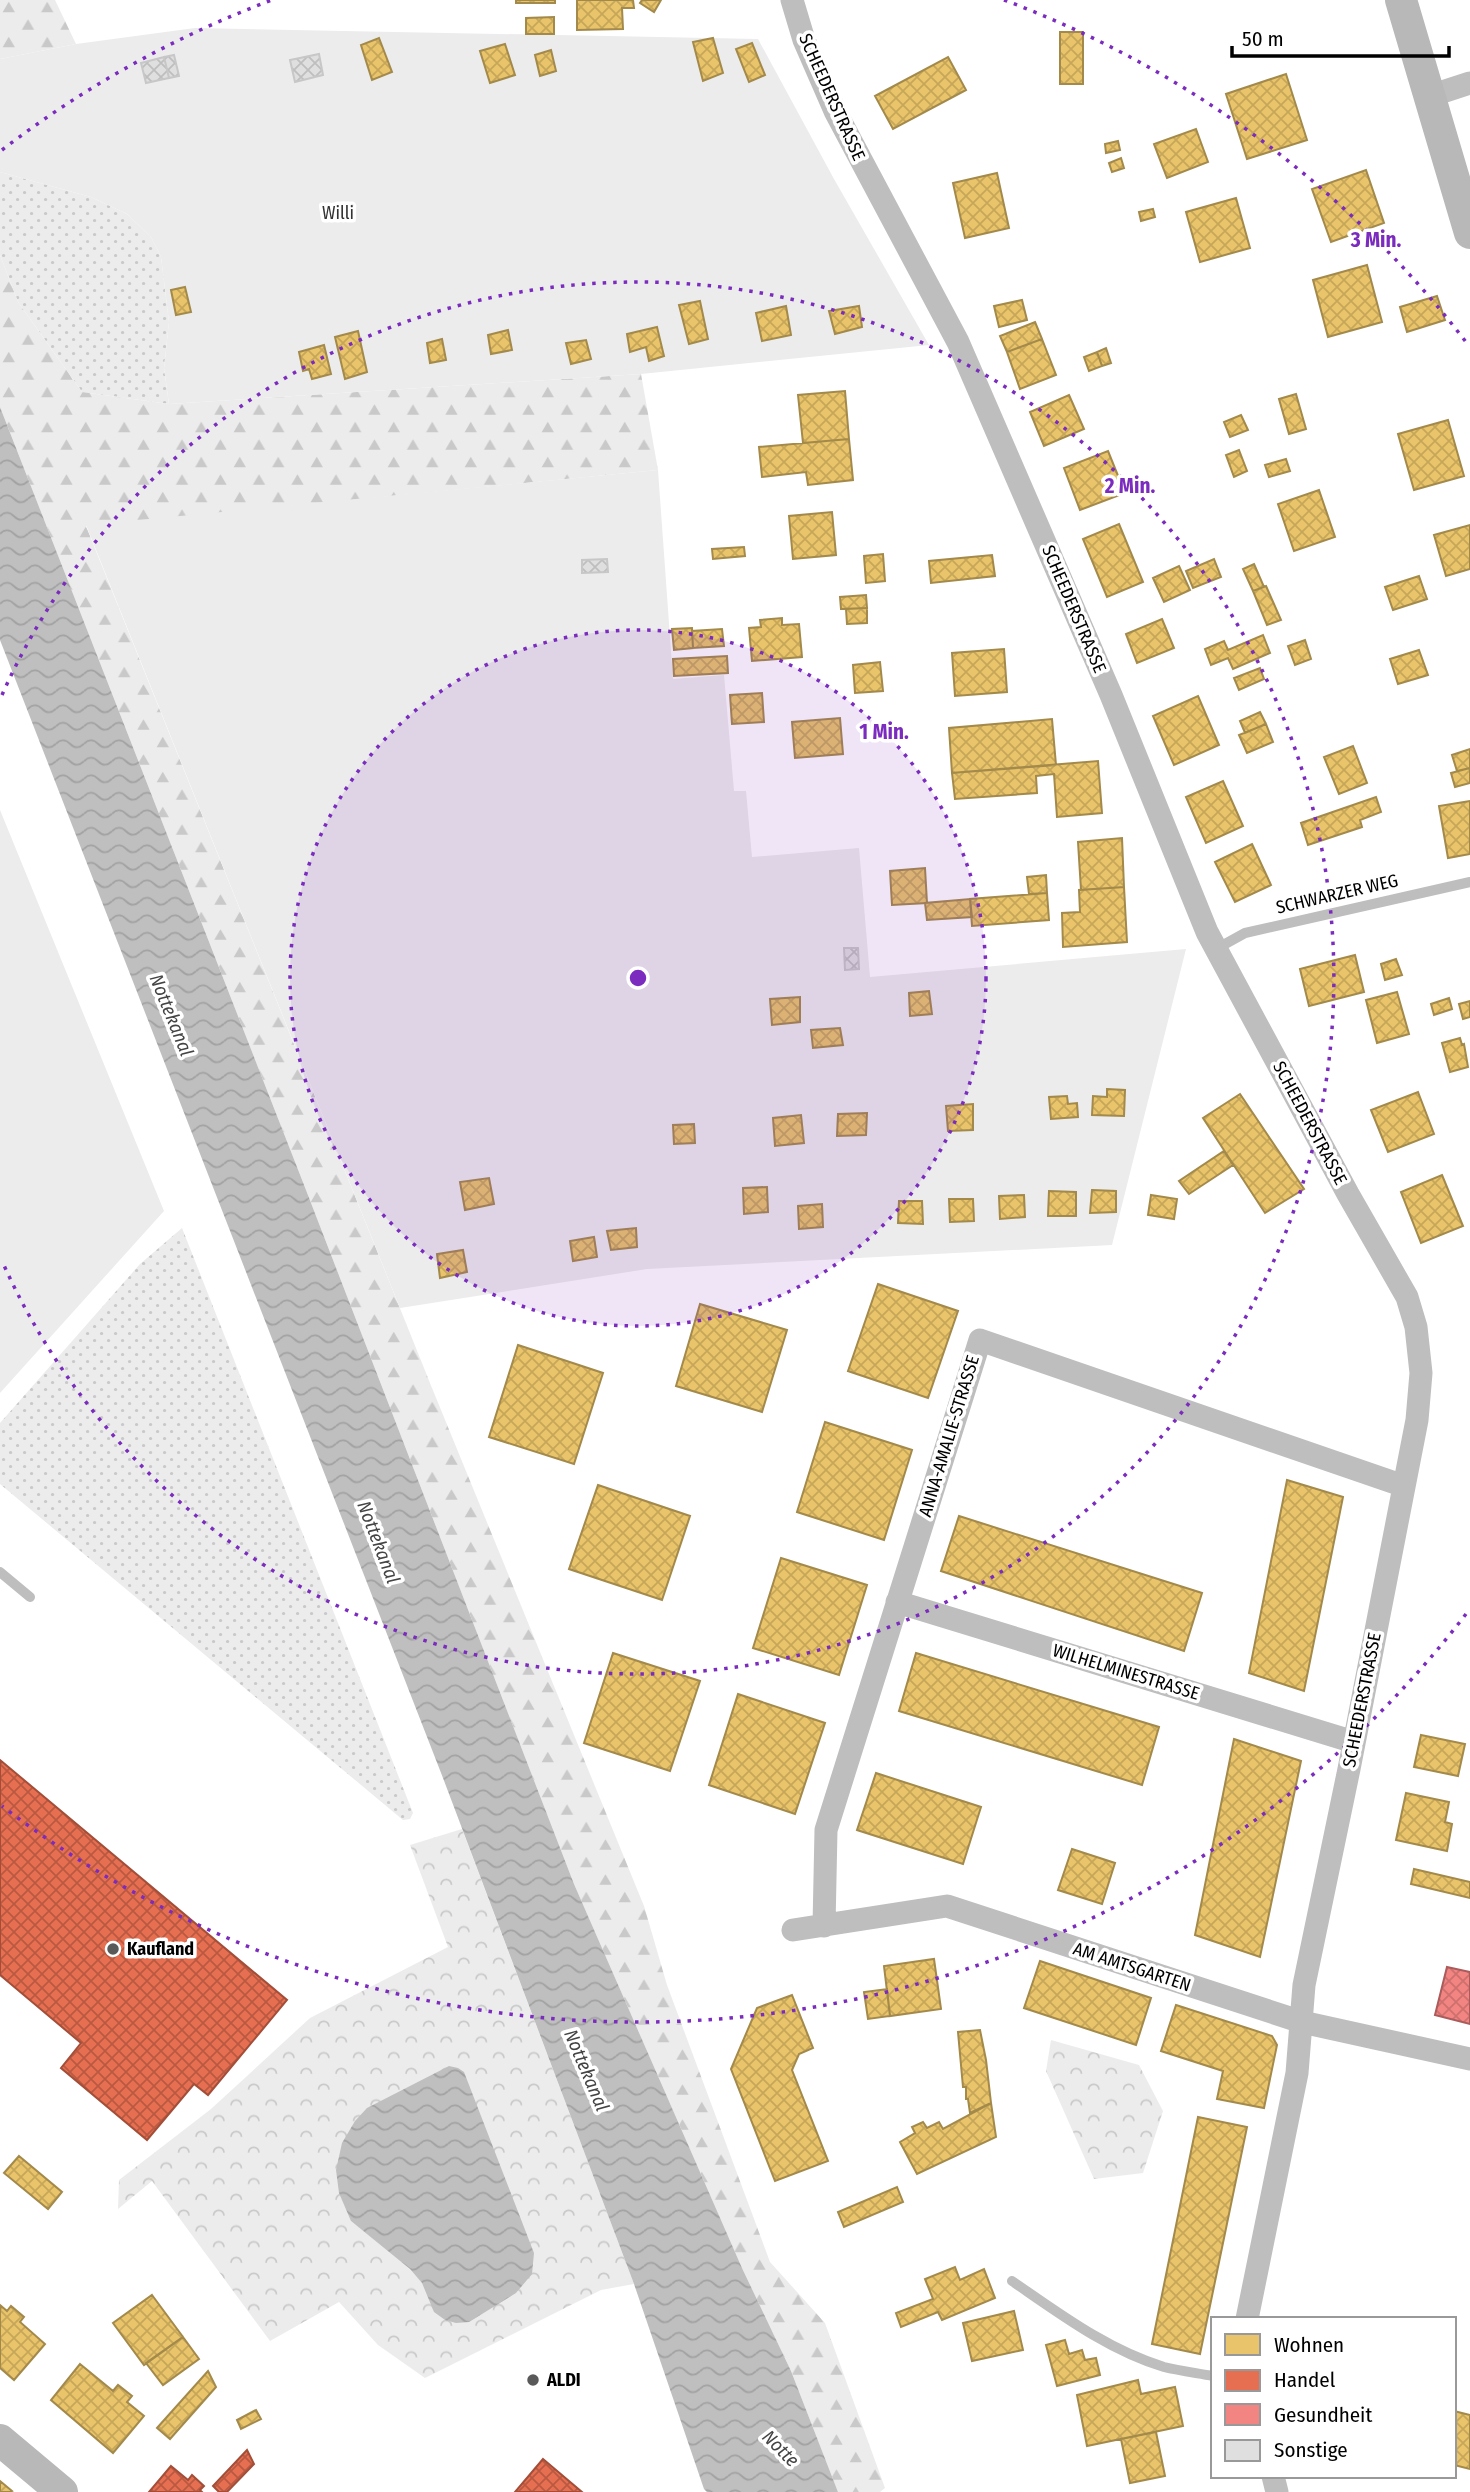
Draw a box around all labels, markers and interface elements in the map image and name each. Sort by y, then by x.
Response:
scale bar [1232,14,1449,58]
text: 50 m [1242,26,1284,52]
street label: SCHEEDERSTRASSE [794,30,870,164]
park label: Willi [322,202,354,224]
text: 3 Min. [1350,227,1402,253]
text: 2 Min. [1104,473,1155,499]
street label: SCHEEDERSTRASSE [1037,542,1111,676]
text: 1 Min. [859,719,909,745]
street label: SCHWARZER WEG [1274,869,1400,919]
centre of rings [626,966,650,990]
water label: Nottekanal [145,971,198,1060]
street label: SCHEEDERSTRASSE [1268,1057,1352,1189]
street label: ANNA-AMALIE-STRASSE [914,1353,984,1519]
water label: Nottekanal [352,1498,405,1587]
street label: SCHEEDERSTRASSE [1338,1631,1386,1769]
street label: WILHELMINESTRASSE [1050,1639,1202,1705]
place label: Kaufland [127,1938,194,1960]
street label: AM AMTSGARTEN [1070,1938,1194,1996]
marker: Kaufland [105,1941,121,1957]
water label: Nottekanal [559,2026,614,2115]
legend [1211,2317,1456,2478]
text: Wohnen [1274,2332,1344,2358]
text: Handel [1274,2367,1336,2393]
place label: ALDI [546,2369,581,2391]
marker: ALDI [525,2372,541,2388]
text: Gesundheit [1274,2402,1372,2428]
water label: Notte [757,2425,804,2472]
text: Sonstige [1274,2437,1348,2463]

